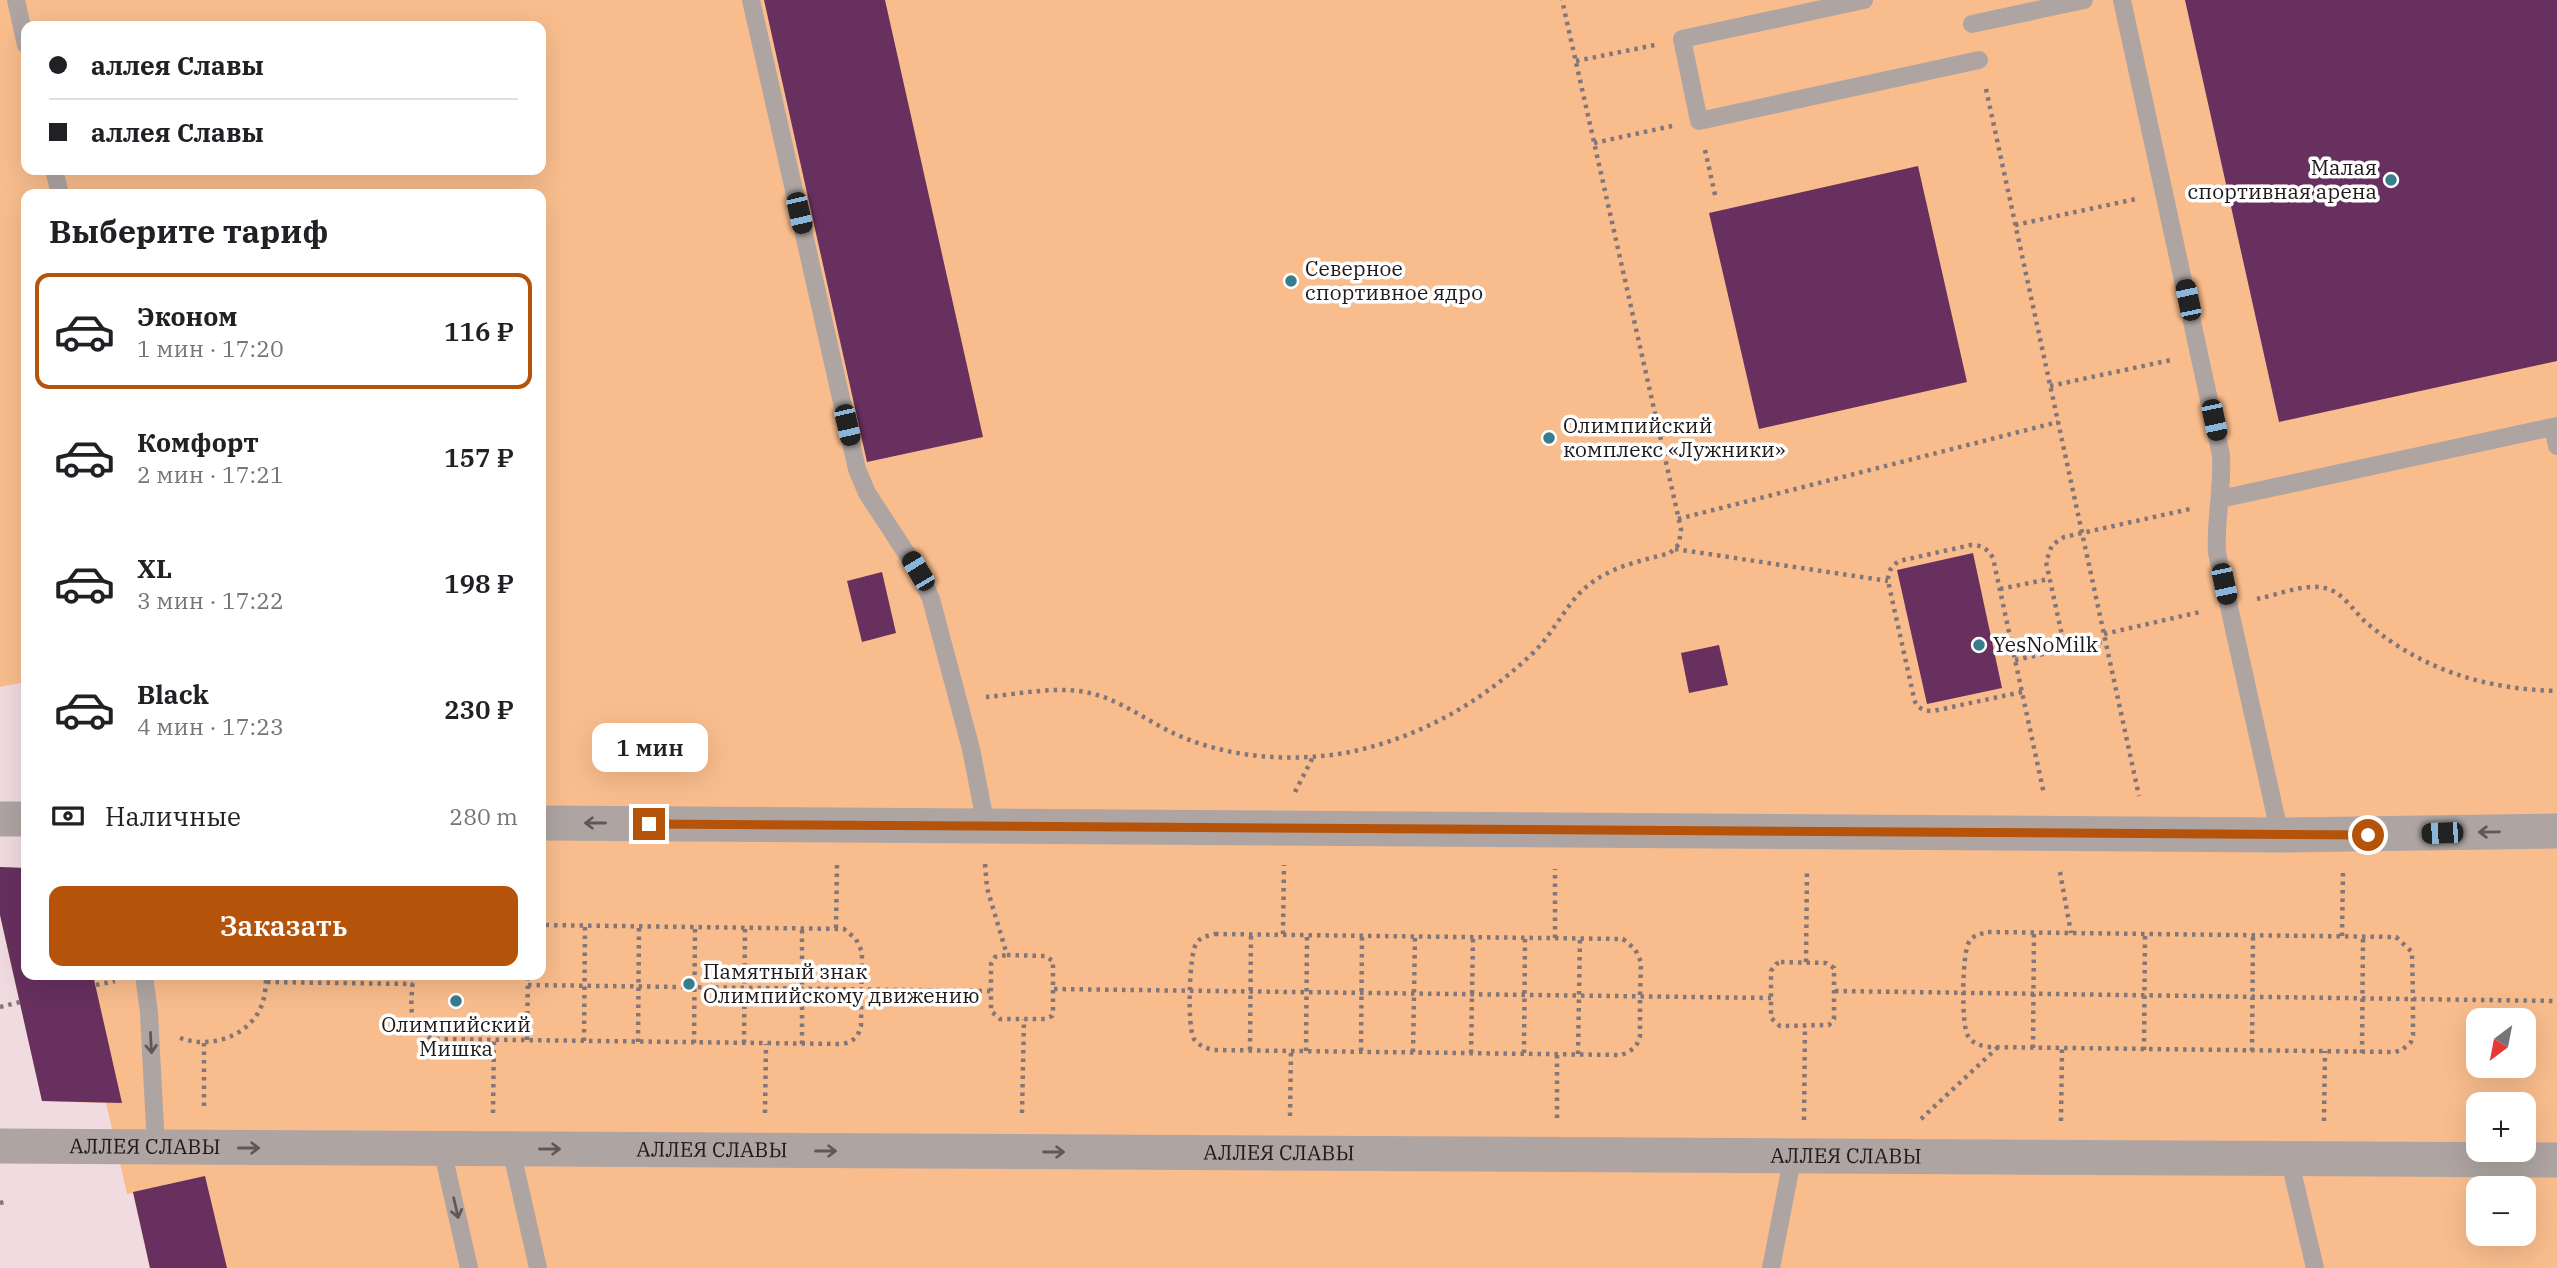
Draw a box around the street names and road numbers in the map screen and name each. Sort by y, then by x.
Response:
street label: АЛЛЕЯ СЛАВЫ [69,1131,221,1160]
street label: АЛЛЕЯ СЛАВЫ [636,1134,788,1163]
street label: АЛЛЕЯ СЛАВЫ [1203,1138,1355,1166]
street label: АЛЛЕЯ СЛАВЫ [1770,1141,1922,1170]

